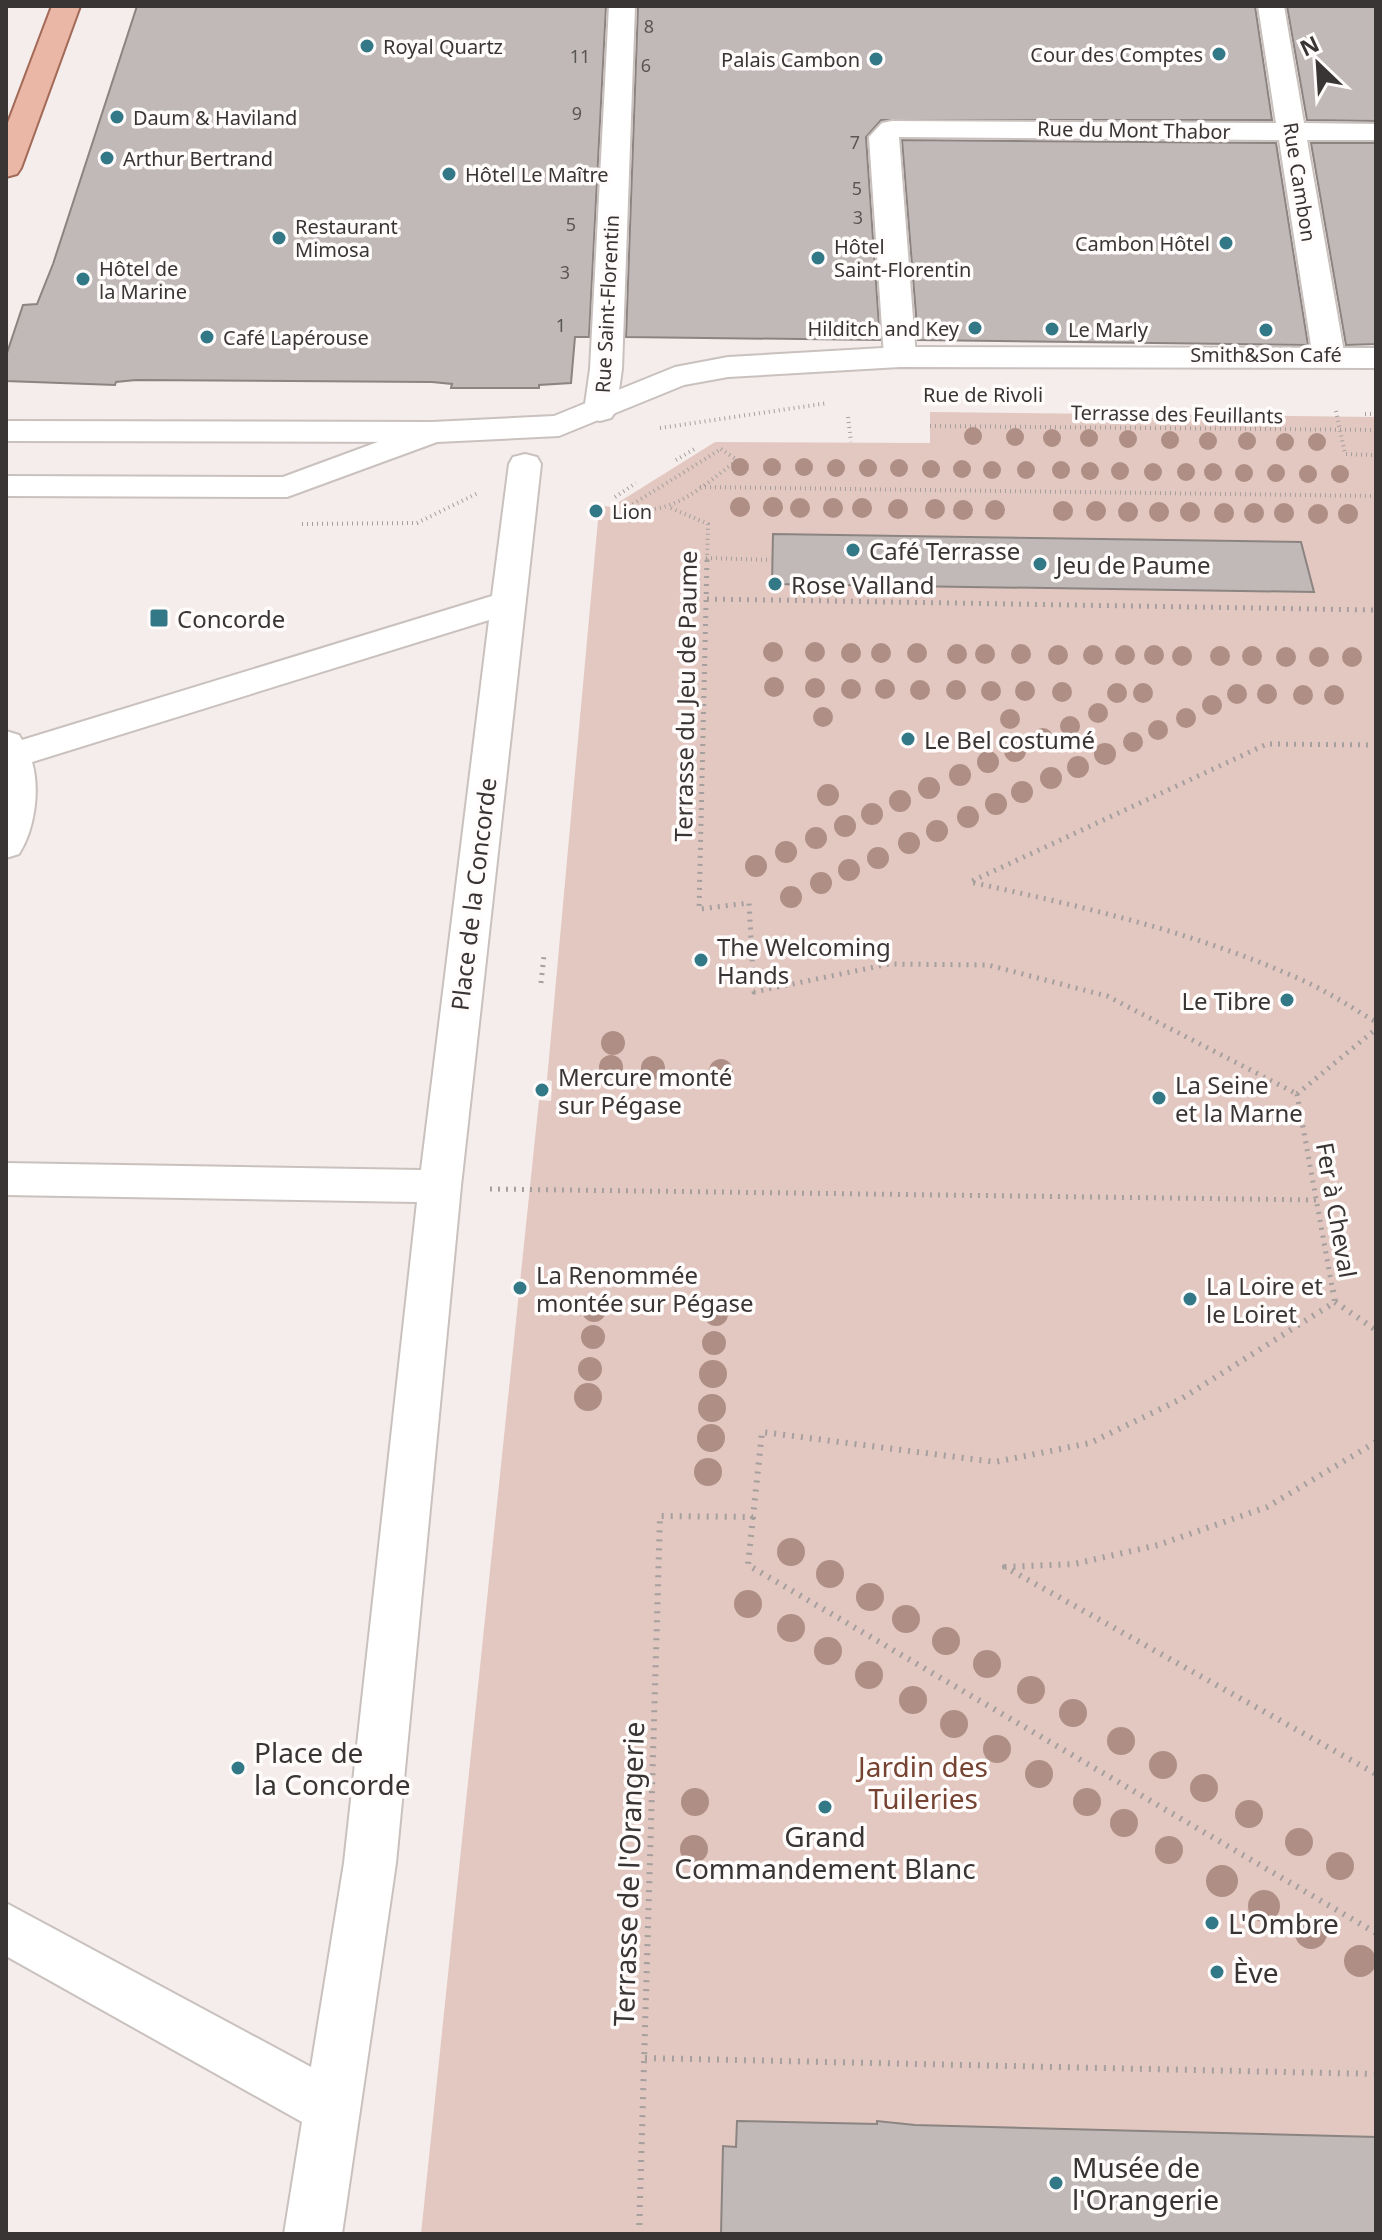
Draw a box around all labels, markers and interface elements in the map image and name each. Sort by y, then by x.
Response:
house number: 8 [644,14,654,38]
north arrow [1278,24,1358,104]
text: N [1295,28,1324,62]
place label: Royal Quartz [383,33,503,60]
marker: Royal Quartz [358,37,376,55]
place label: Cour des Comptes [1030,41,1203,68]
house number: 11 [570,44,590,68]
marker: Cour des Comptes [1210,45,1228,63]
place label: Palais Cambon [721,46,860,73]
marker: Palais Cambon [867,50,885,68]
house number: 6 [641,53,651,77]
house number: 9 [572,101,582,125]
place label: Daum & Haviland [133,104,297,131]
marker: Daum & Haviland [108,108,126,126]
street label: Rue du Mont Thabor [1037,115,1231,145]
street label: Rue Cambon [1277,120,1323,244]
house number: 7 [850,130,860,154]
place label: Arthur Bertrand [123,145,273,172]
marker: Arthur Bertrand [98,149,116,167]
place label: Hôtel Le Maître [465,161,609,188]
marker: Hôtel Le Maître [440,165,458,183]
house number: 5 [852,176,862,200]
house number: 3 [853,205,863,229]
house number: 5 [566,212,576,236]
place label: Restaurant Mimosa [295,213,398,263]
street label: Rue Saint-Florentin [589,214,625,394]
marker: Restaurant Mimosa [270,229,288,247]
place label: Cambon Hôtel [1075,230,1210,257]
place label: Hôtel Saint-Florentin [834,233,971,283]
marker: Cambon Hôtel [1217,234,1235,252]
marker: Hôtel Saint-Florentin [809,249,827,267]
place label: Hôtel de la Marine [99,255,187,305]
house number: 3 [560,260,570,284]
marker: Hôtel de la Marine [74,270,92,288]
house number: 1 [556,313,566,337]
place label: Hilditch and Key [807,315,960,342]
place label: Le Marly [1068,316,1149,343]
marker: Hilditch and Key [966,319,984,337]
marker: Le Marly [1043,320,1061,338]
marker: Smith&Son Café [1257,321,1275,339]
place label: Café Lapérouse [223,324,369,351]
marker: Café Lapérouse [198,328,216,346]
place label: Smith&Son Café [1190,341,1342,368]
street label: Rue de Rivoli [923,381,1043,408]
street label: Terrasse des Feuillants [1071,399,1283,429]
place label: Lion [612,498,652,525]
marker: Lion [587,502,605,520]
place label: Café Terrasse [869,534,1020,567]
marker: Café Terrasse [844,541,862,559]
place label: Jeu de Paume [1054,548,1211,581]
street label: Terrasse du Jeu de Paume [666,550,704,842]
marker: Jeu de Paume [1031,555,1049,573]
place label: Rose Valland [791,568,935,601]
marker: Rose Valland [766,575,784,593]
place label: Concorde [177,602,285,635]
marker: Concorde [148,607,170,629]
place label: Le Bel costumé [924,723,1095,756]
marker: Le Bel costumé [899,730,917,748]
street label: Place de la Concorde [442,776,504,1012]
place label: The Welcoming Hands [717,930,891,991]
marker: The Welcoming Hands [692,951,710,969]
place label: Le Tibre [1181,984,1271,1017]
marker: Le Tibre [1278,991,1296,1009]
place label: Mercure monté sur Pégase [558,1060,732,1121]
place label: La Seine et la Marne [1175,1068,1303,1129]
marker: Mercure monté sur Pégase [533,1081,551,1099]
marker: La Seine et la Marne [1150,1089,1168,1107]
street label: Fer à Cheval [1309,1140,1365,1280]
place label: La Renommée montée sur Pégase [536,1258,754,1319]
place label: La Loire et le Loiret [1206,1269,1323,1330]
marker: La Renommée montée sur Pégase [511,1279,529,1297]
marker: La Loire et le Loiret [1181,1290,1199,1308]
street label: Terrasse de l'Orangerie [604,1721,652,2027]
place label: Place de la Concorde [254,1733,411,1803]
park label: Jardin des Tuileries [855,1747,988,1817]
marker: Place de la Concorde [229,1759,247,1777]
marker: Grand Commandement Blanc [816,1798,834,1816]
place label: Grand Commandement Blanc [674,1817,976,1887]
place label: L'Ombre [1228,1904,1339,1942]
marker: L'Ombre [1203,1914,1221,1932]
place label: Ève [1233,1953,1279,1991]
marker: Ève [1208,1963,1226,1981]
place label: Musée de l'Orangerie [1072,2148,1219,2218]
marker: Musée de l'Orangerie [1047,2174,1065,2192]

